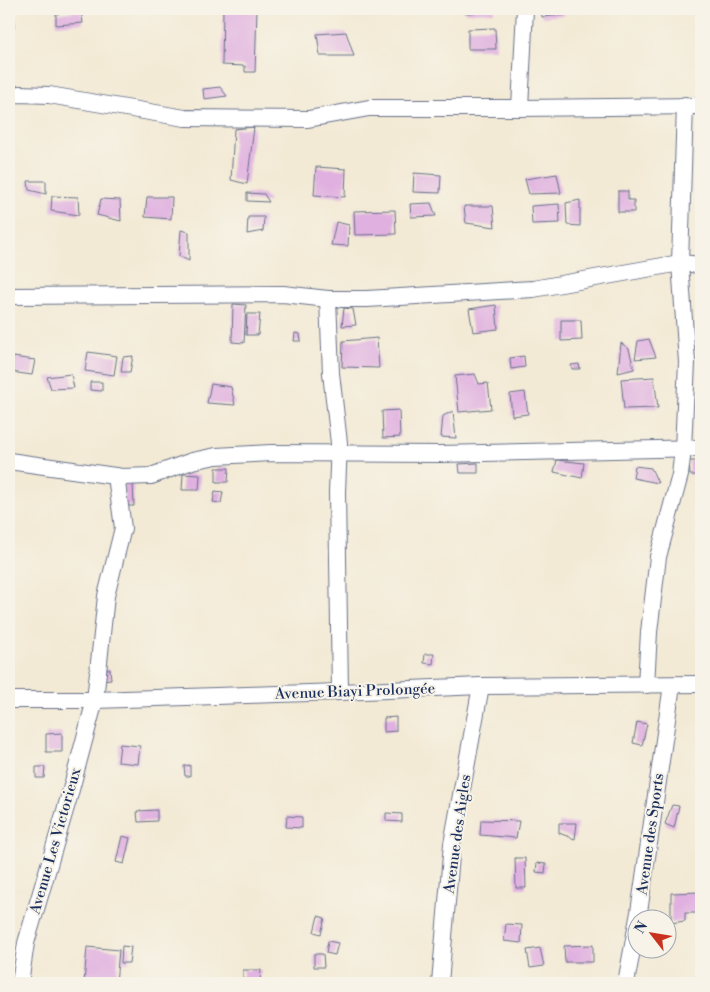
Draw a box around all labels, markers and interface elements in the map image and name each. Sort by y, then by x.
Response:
street label: Avenue Biayi Prolongée [274,679,435,704]
street label: Avenue Les Victorieux [25,766,86,917]
street label: Avenue des Sports [632,772,668,897]
street label: Avenue des Aigles [440,773,475,896]
north arrow [628,910,678,960]
text: N [631,918,652,937]

